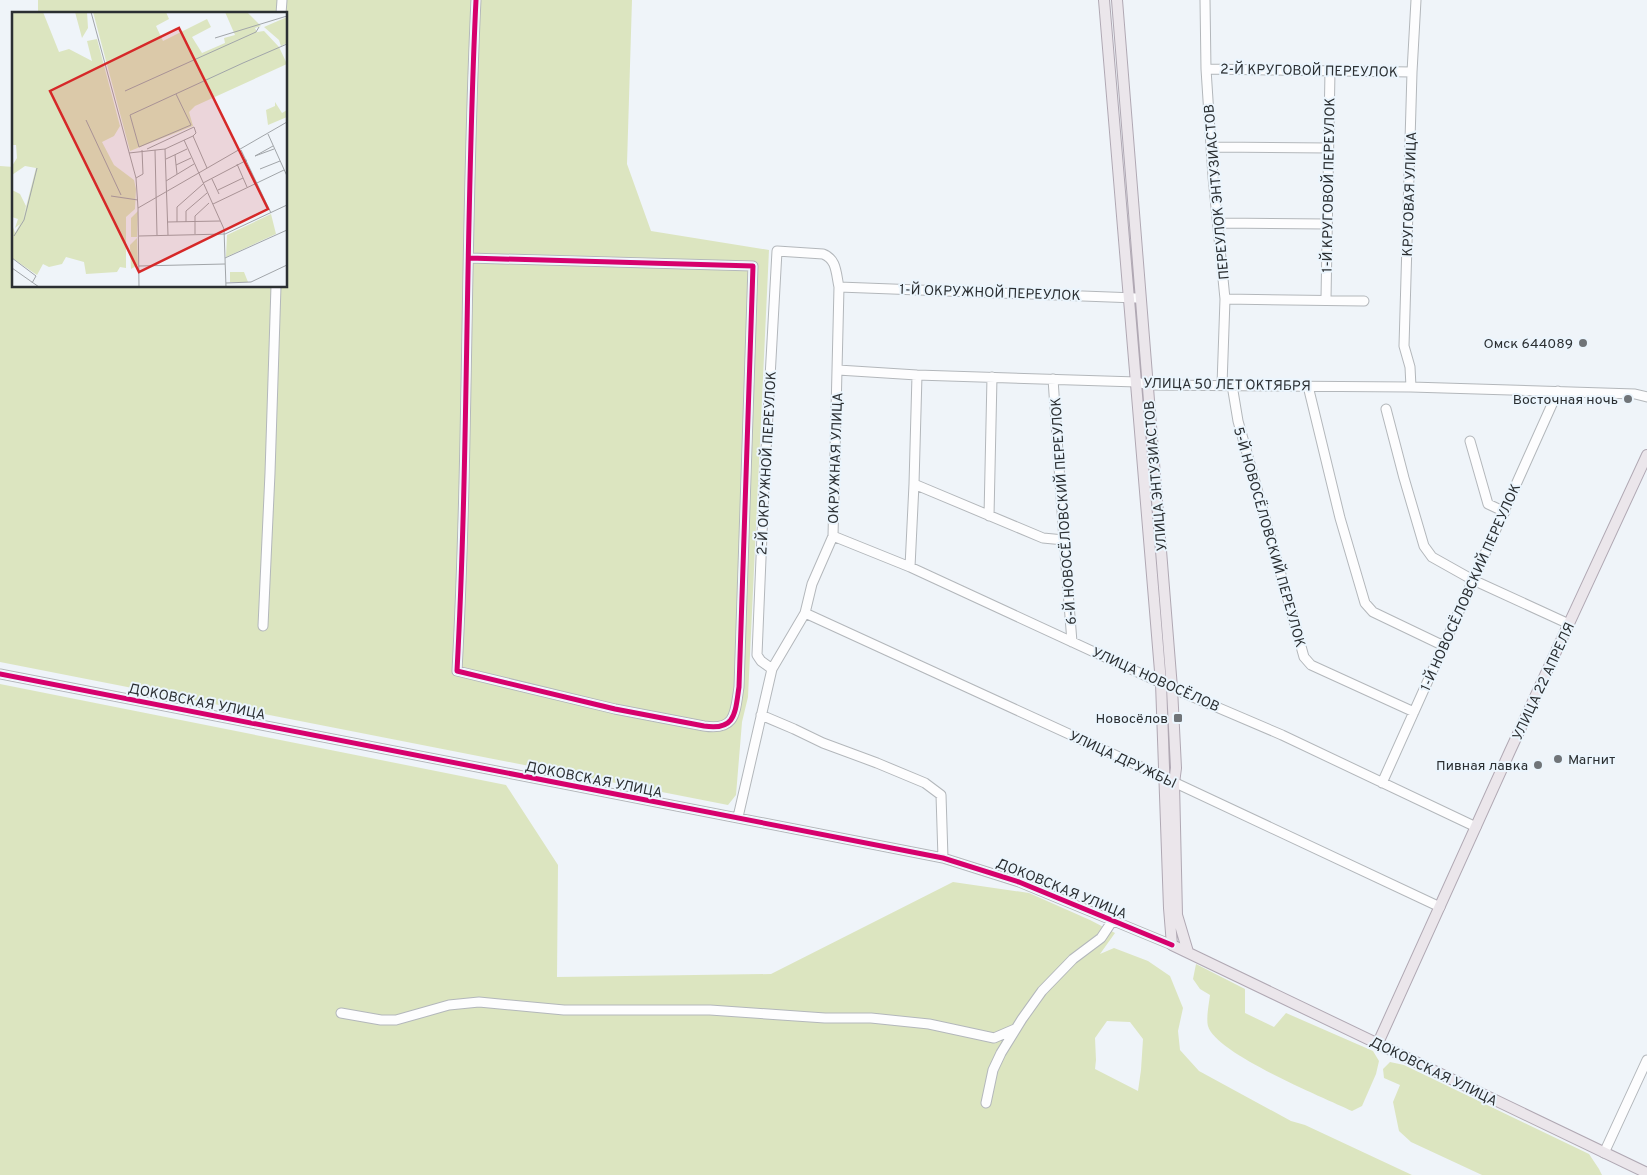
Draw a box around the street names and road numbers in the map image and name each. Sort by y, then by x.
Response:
street label: 2-Й КРУГОВОЙ ПЕРЕУЛОК [1220,60,1398,82]
street label: 1-Й КРУГОВОЙ ПЕРЕУЛОК [1318,97,1340,273]
street label: ПЕРЕУЛОК ЭНТУЗИАСТОВ [1201,103,1234,280]
street label: КРУГОВАЯ УЛИЦА [1400,131,1421,257]
street label: 1-Й ОКРУЖНОЙ ПЕРЕУЛОК [899,281,1081,305]
street label: 2-Й ОКРУЖНОЙ ПЕРЕУЛОК [753,371,781,555]
street label: УЛИЦА 50 ЛЕТ ОКТЯБРЯ [1143,376,1311,395]
street label: ОКРУЖНАЯ УЛИЦА [826,392,847,524]
street label: 6-Й НОВОСЁЛОВСКИЙ ПЕРЕУЛОК [1047,397,1081,625]
street label: УЛИЦА ЭНТУЗИАСТОВ [1141,400,1172,552]
street label: 5-Й НОВОСЁЛОВСКИЙ ПЕРЕУЛОК [1229,425,1309,650]
street label: 1-Й НОВОСЁЛОВСКИЙ ПЕРЕУЛОК [1417,481,1525,694]
street label: УЛИЦА 22 АПРЕЛЯ [1510,620,1579,743]
street label: УЛИЦА НОВОСЁЛОВ [1089,644,1222,716]
street label: ДОКОВСКАЯ УЛИЦА [126,681,267,724]
street label: УЛИЦА ДРУЖБЫ [1066,728,1179,793]
street label: ДОКОВСКАЯ УЛИЦА [523,759,664,802]
street label: ДОКОВСКАЯ УЛИЦА [993,855,1129,923]
street label: ДОКОВСКАЯ УЛИЦА [1367,1034,1500,1111]

